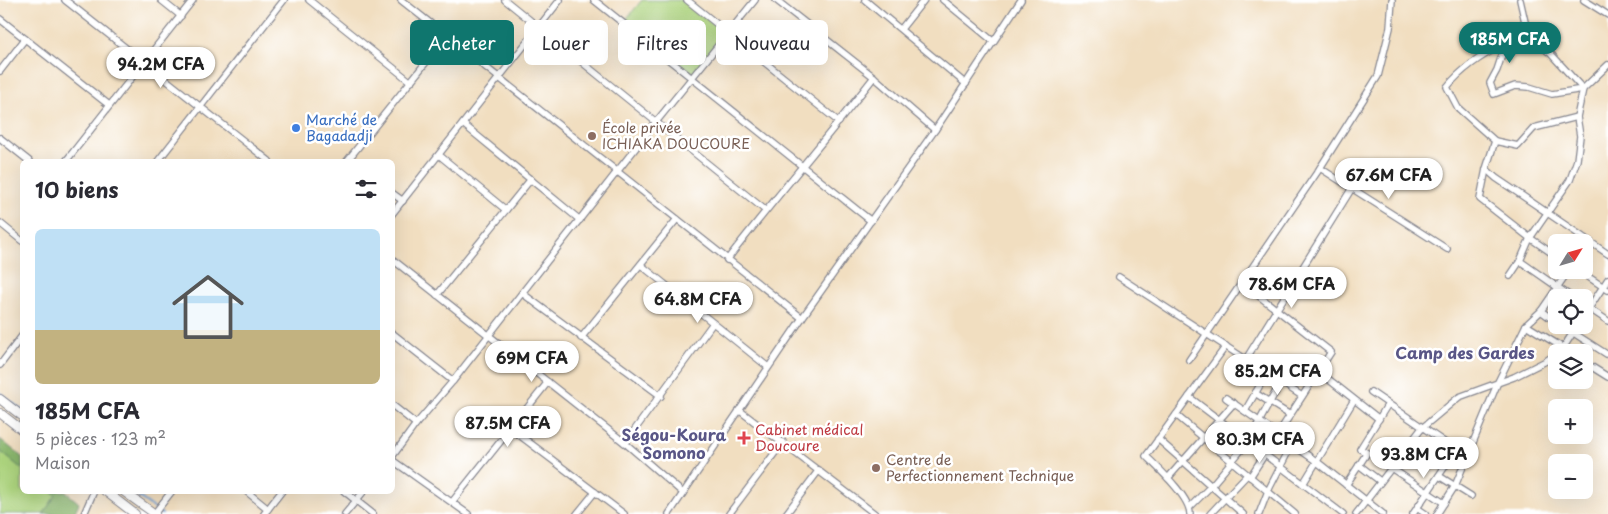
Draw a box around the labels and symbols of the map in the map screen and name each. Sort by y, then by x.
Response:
pin: 185M CFA [1458,22,1562,64]
pin: 94.2M CFA [104,46,218,89]
place label: Marché de Bagadadji [306,109,378,146]
place label: École privée ICHIAKA DOUCOURE [602,117,750,154]
marker: Marché de Bagadadji [290,122,302,134]
marker: École privée ICHIAKA DOUCOURE [586,130,598,142]
pin: 67.6M CFA [1332,158,1446,200]
north arrow [1548,234,1592,279]
pin: 78.6M CFA [1235,266,1349,309]
pin: 64.8M CFA [641,282,755,324]
pin: 69M CFA [486,340,578,383]
district label: Camp des Gardes [1395,340,1535,364]
pin: 85.2M CFA [1221,354,1335,396]
pin: 87.5M CFA [451,406,565,448]
place label: Cabinet médical Doucoure [755,419,863,456]
district label: Ségou-Koura Somono [622,422,726,464]
pin: 80.3M CFA [1203,422,1317,464]
marker: Cabinet médical Doucoure [737,431,751,445]
pin: 93.8M CFA [1367,436,1481,479]
place label: Centre de Perfectionnement Technique [886,449,1075,486]
marker: Centre de Perfectionnement Technique [870,462,882,474]

